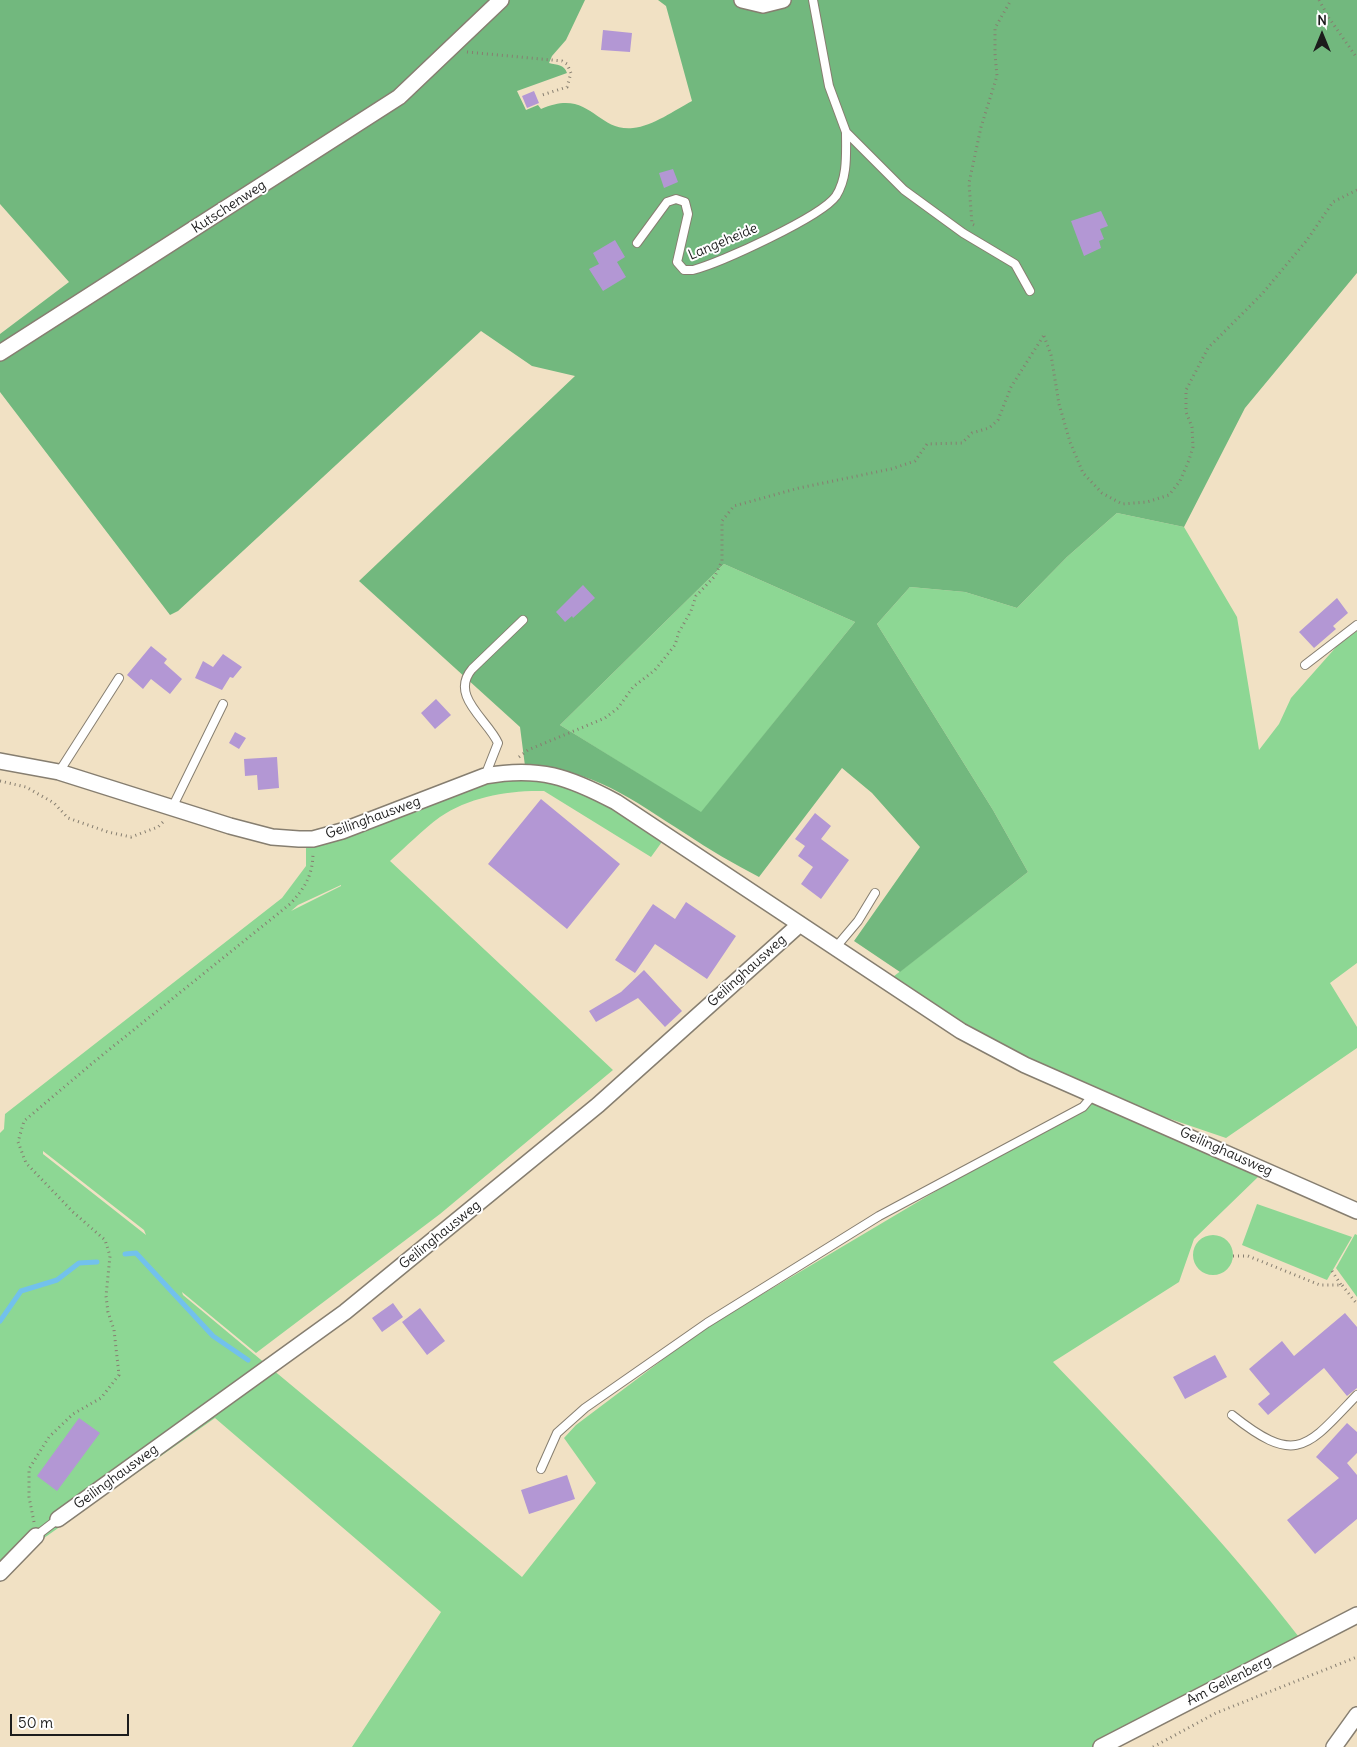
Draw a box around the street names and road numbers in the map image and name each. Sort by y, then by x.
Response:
street label: Kutschenweg [189,177,269,237]
street label: Langeheide [686,220,760,264]
street label: Geilinghausweg [323,793,423,843]
street label: Geilinghausweg [704,931,790,1011]
street label: Geilinghausweg [1177,1124,1275,1180]
street label: Geilinghausweg [396,1197,484,1273]
street label: Geilinghausweg [71,1441,161,1513]
street label: Am Gellenberg [1184,1652,1274,1710]

